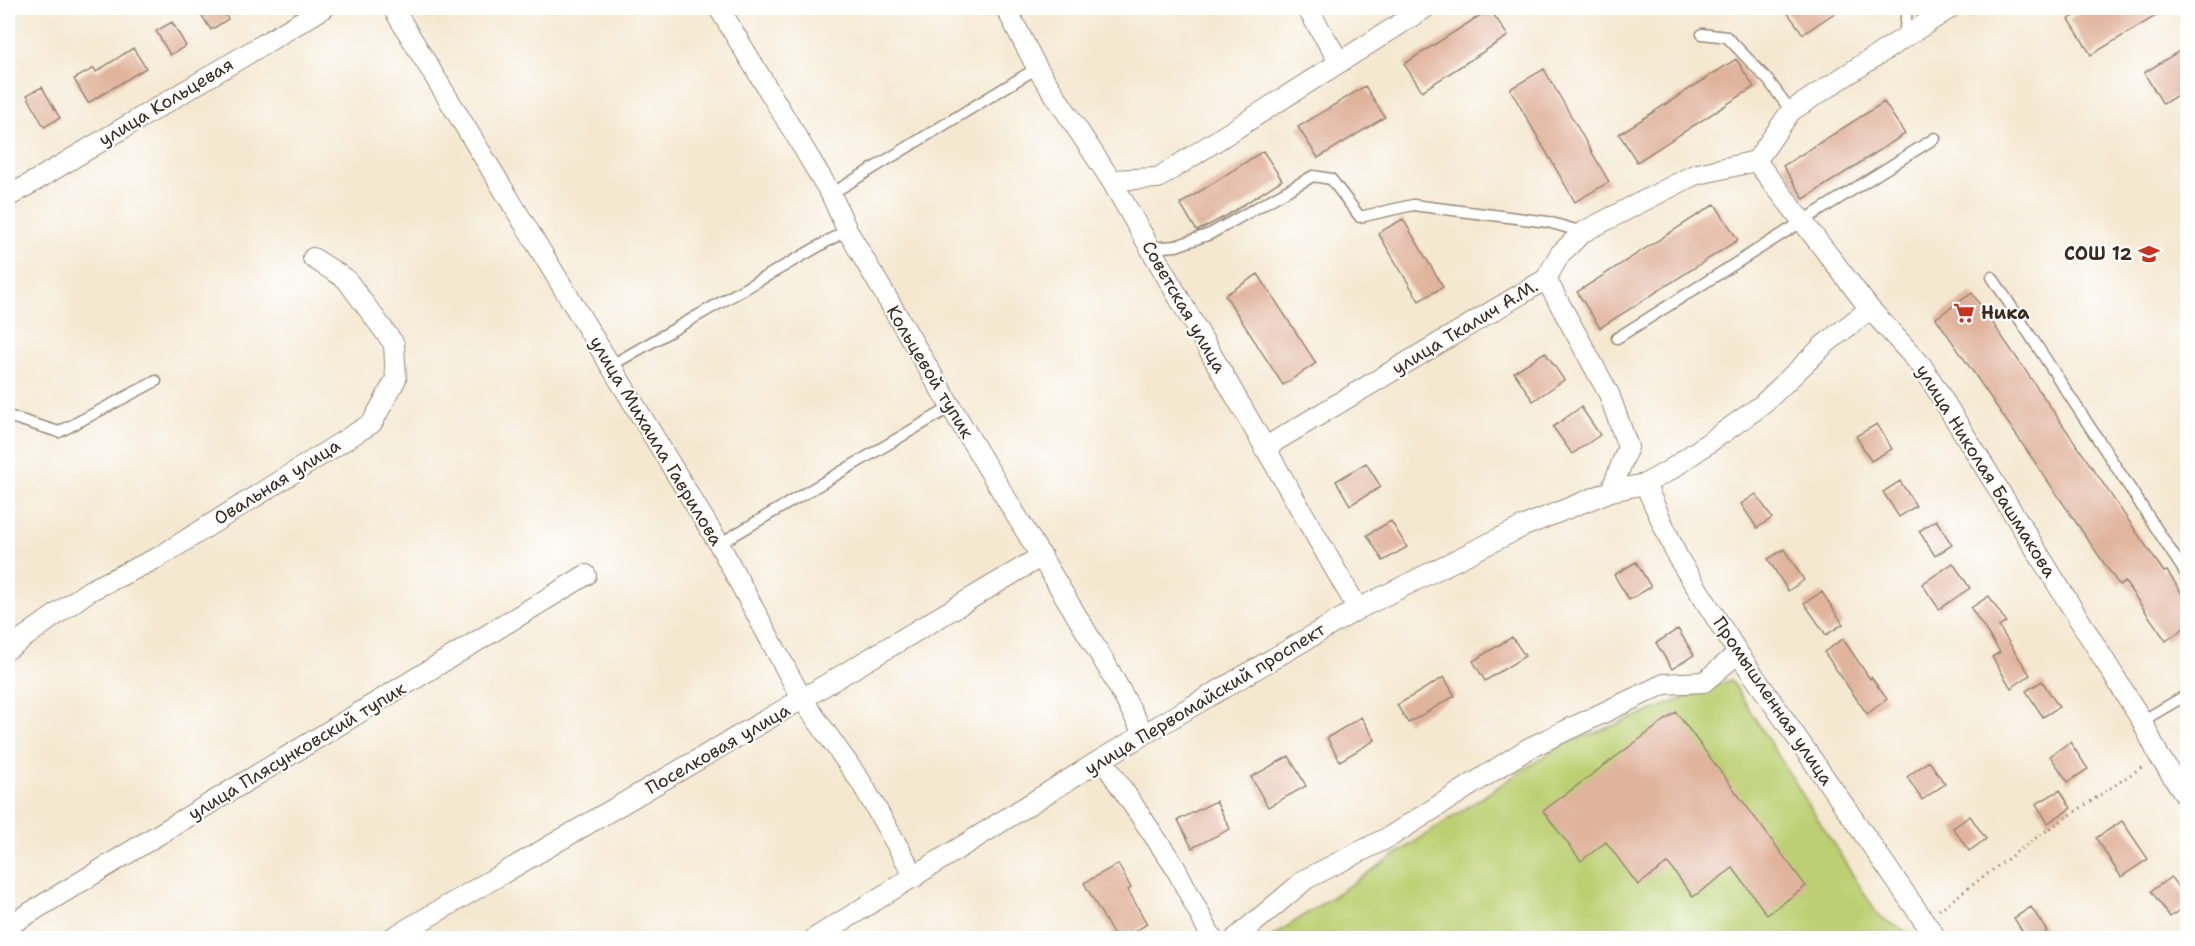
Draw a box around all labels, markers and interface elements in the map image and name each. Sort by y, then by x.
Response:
street label: улица Кольцевая [94,52,238,152]
street label: Советская улица [1136,237,1232,377]
place label: СОШ 12 [2064,242,2132,266]
school or university icon: СОШ 12 [2137,242,2161,266]
street label: улица Ткалич А.М. [1387,274,1543,380]
street label: Кольцевой тупик [881,301,979,443]
supermarket icon: Ника [1952,301,1976,325]
place label: Ника [1981,301,2030,325]
street label: улица Михаила Гаврилова [584,332,728,550]
street label: улица Николая Башмакова [1910,360,2062,582]
street label: Овальная улица [209,433,345,531]
street label: Промышленная улица [1708,612,1838,790]
street label: улица Первомайский проспект [1080,617,1330,781]
street label: улица Плясунковский тупик [184,676,411,826]
street label: Поселковая улица [642,698,794,800]

